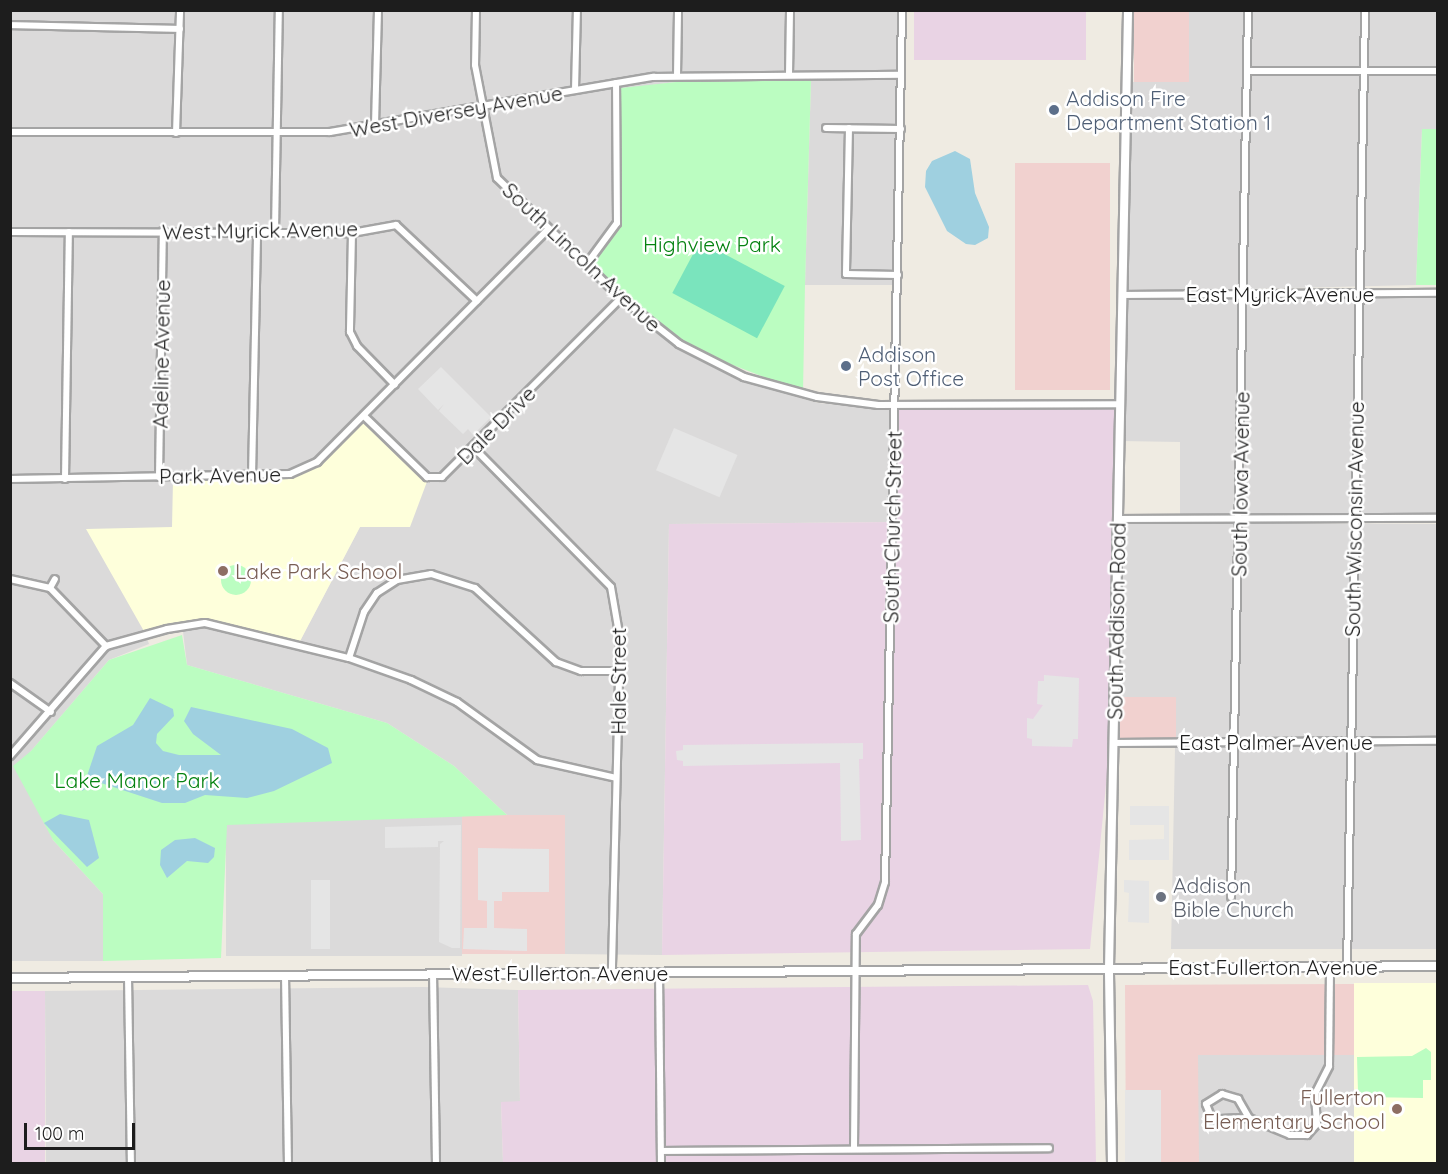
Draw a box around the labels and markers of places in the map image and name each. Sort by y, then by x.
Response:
place label: Addison Fire Department Station 1 [1066,85,1271,135]
marker: Addison Fire Department Station 1 [1047,103,1061,117]
place label: Addison Post Office [858,341,964,391]
marker: Addison Post Office [839,359,853,373]
place label: Lake Park School [235,558,402,584]
marker: Lake Park School [216,564,230,578]
place label: Addison Bible Church [1173,872,1294,922]
marker: Addison Bible Church [1154,890,1168,904]
place label: Fullerton Elementary School [1203,1084,1385,1134]
marker: Fullerton Elementary School [1390,1102,1404,1116]

